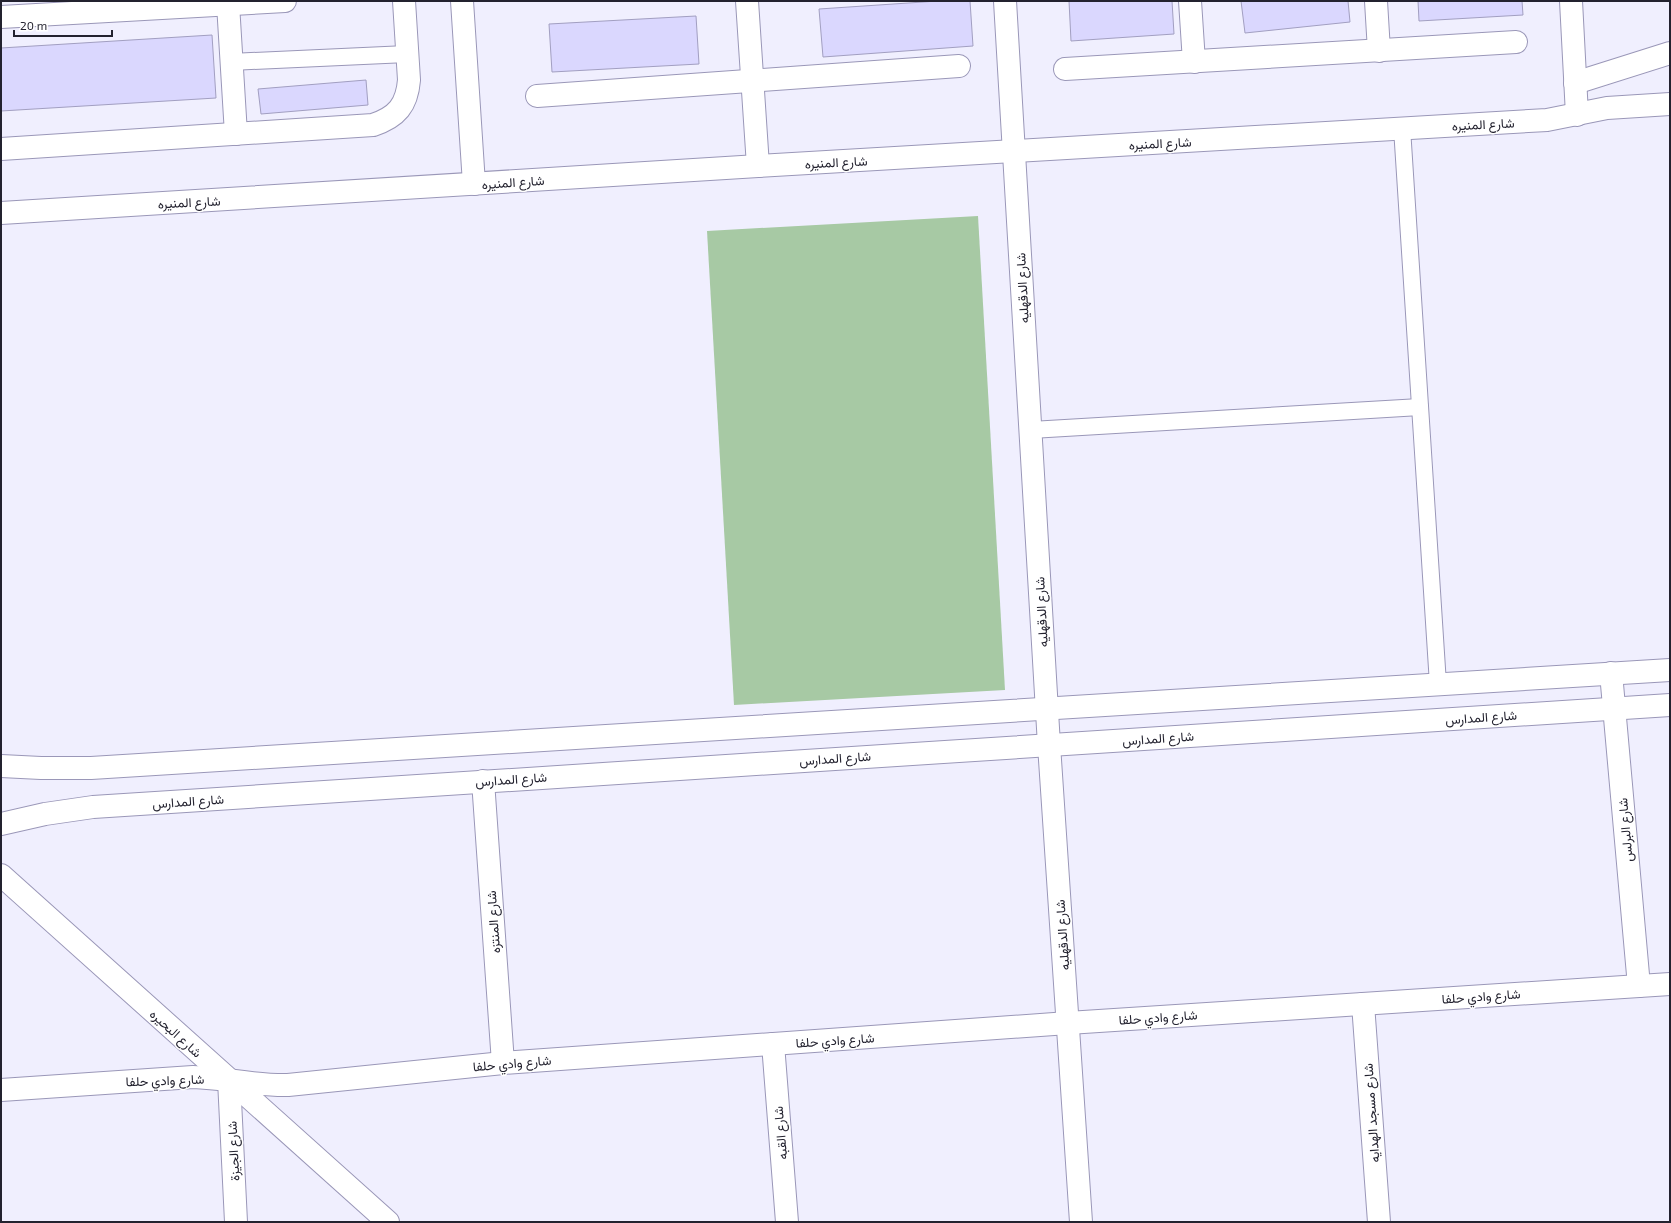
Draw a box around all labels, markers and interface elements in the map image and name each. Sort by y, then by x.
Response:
scale bar [14,12,112,38]
text: 20 m [20,18,47,32]
street label: شارع المنيره [1451,114,1515,136]
street label: شارع المنيره [1128,133,1192,155]
street label: شارع المنيره [804,152,868,174]
street label: شارع المنيره [481,172,545,194]
street label: شارع المنيره [157,192,221,214]
street label: شارع الدقهليه [1012,252,1034,324]
street label: شارع الدقهليه [1031,576,1053,648]
street label: شارع المدارس [1445,707,1518,729]
street label: شارع المدارس [1122,728,1195,750]
street label: شارع المدارس [799,748,872,770]
street label: شارع المدارس [475,769,548,791]
street label: شارع المدارس [152,791,225,813]
street label: شارع البرلس [1614,797,1638,863]
street label: شارع المنتزه [483,890,505,954]
street label: شارع الدقهليه [1052,899,1074,971]
street label: شارع وادي حلفا [1441,985,1521,1010]
street label: شارع البحيره [145,1006,205,1062]
street label: شارع وادي حلفا [1118,1006,1198,1031]
street label: شارع وادي حلفا [795,1029,875,1054]
street label: شارع وادي حلفا [472,1052,552,1077]
street label: شارع مسجد الهدايه [1360,1063,1384,1163]
street label: شارع وادي حلفا [125,1071,205,1092]
street label: شارع القبه [770,1105,792,1160]
street label: شارع الجيزة [223,1121,245,1181]

